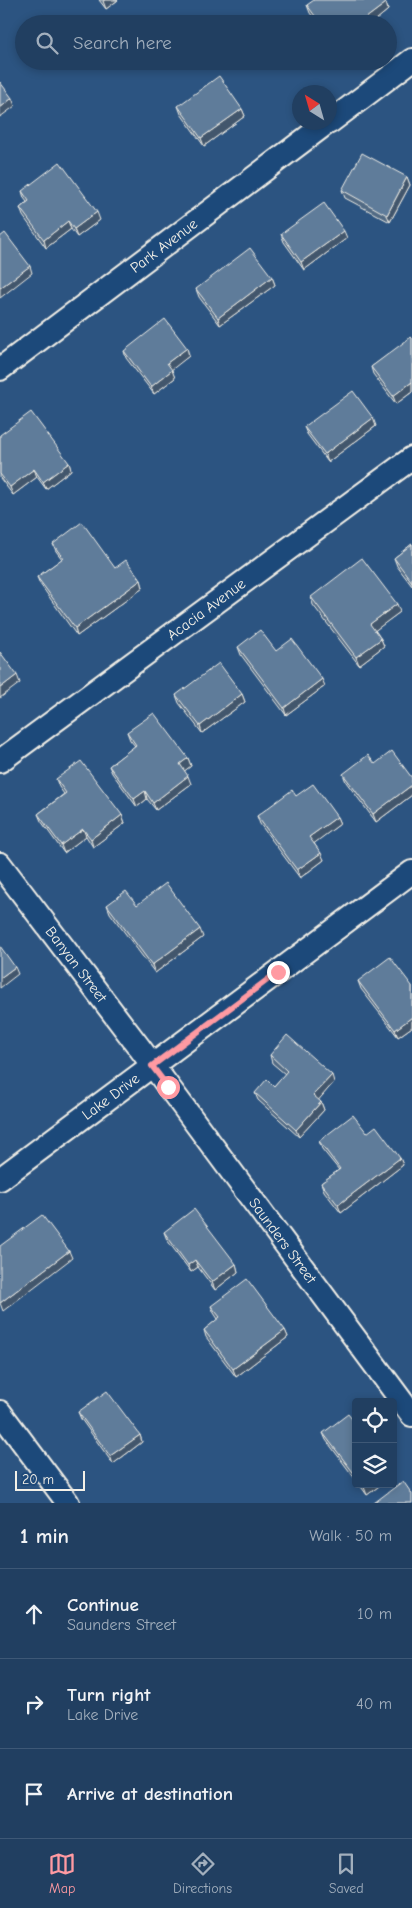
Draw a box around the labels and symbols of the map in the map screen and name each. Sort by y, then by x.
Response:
north arrow [292,85,337,130]
street label: Park Avenue [127,214,201,277]
street label: Acacia Avenue [164,574,249,644]
street label: Banyan Street [42,923,111,1006]
route end [267,961,290,984]
street label: Lake Drive [78,1069,143,1124]
route start [157,1076,180,1099]
street label: Saunders Street [245,1194,321,1288]
scale bar [15,1468,85,1491]

